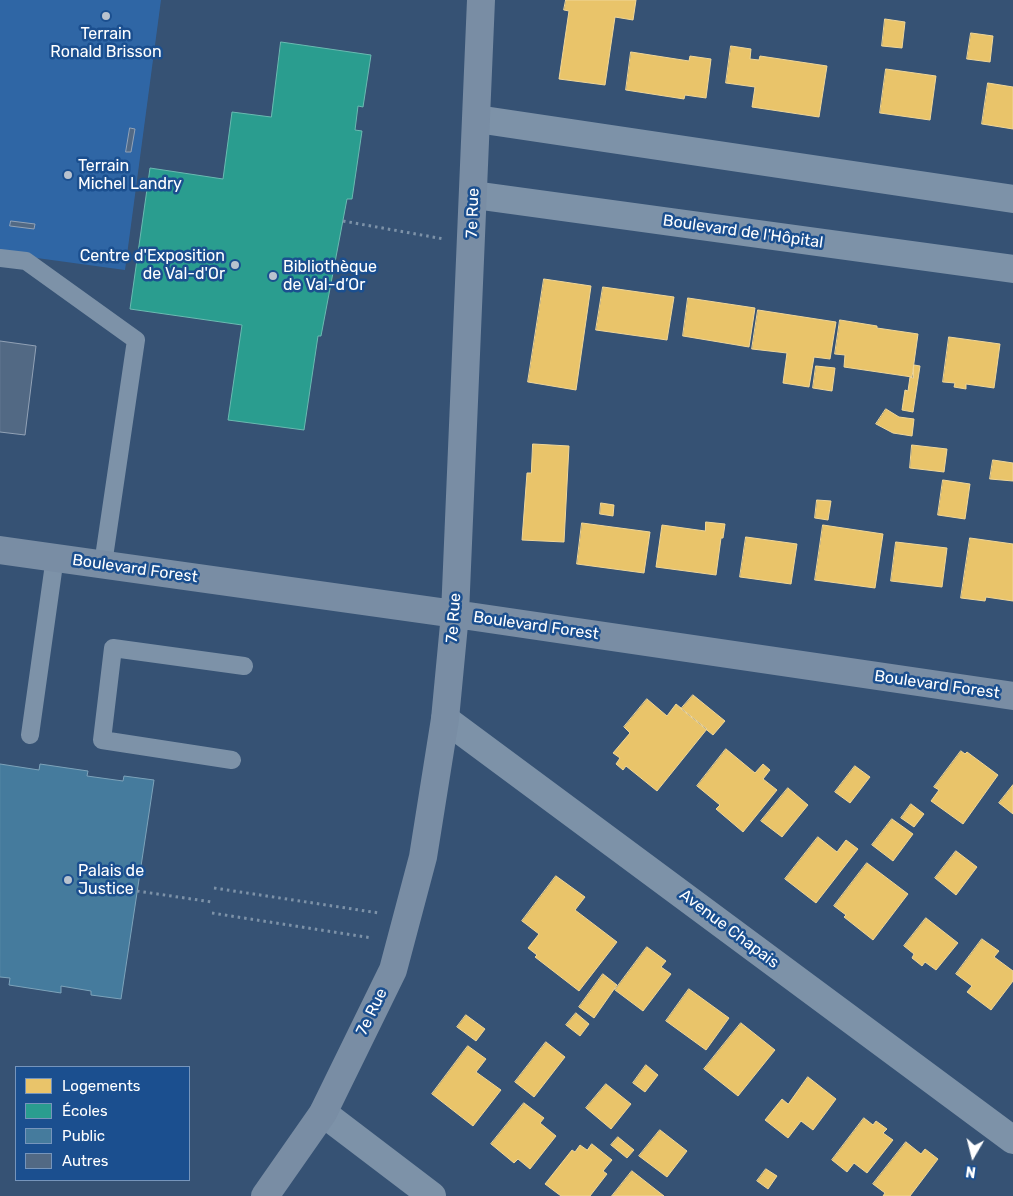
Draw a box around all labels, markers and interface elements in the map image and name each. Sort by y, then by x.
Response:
marker: Terrain Ronald Brisson [100,10,112,22]
place label: Terrain Ronald Brisson [50,24,162,62]
place label: Terrain Michel Landry [78,156,182,194]
marker: Terrain Michel Landry [62,169,74,181]
street label: 7e Rue [463,188,483,238]
street label: Boulevard de l'Hôpital [662,211,824,253]
place label: Centre d'Exposition de Val-d'Or [80,246,225,284]
place label: Bibliothèque de Val-d’Or [283,257,377,295]
marker: Centre d'Exposition de Val-d'Or [229,259,241,271]
marker: Bibliothèque de Val-d’Or [267,270,279,282]
street label: Boulevard Forest [71,551,199,587]
street label: 7e Rue [443,592,465,644]
street label: Boulevard Forest [472,608,600,644]
street label: Boulevard Forest [873,667,1001,703]
place label: Palais de Justice [78,861,144,899]
marker: Palais de Justice [62,874,74,886]
street label: Avenue Chapais [675,885,783,973]
street label: 7e Rue [352,985,392,1039]
legend [15,1066,190,1181]
text: Logements [62,1077,140,1095]
text: Écoles [62,1102,108,1120]
text: Public [62,1127,105,1145]
north arrow [948,1131,998,1181]
text: Autres [62,1152,108,1170]
text: N [965,1162,977,1180]

